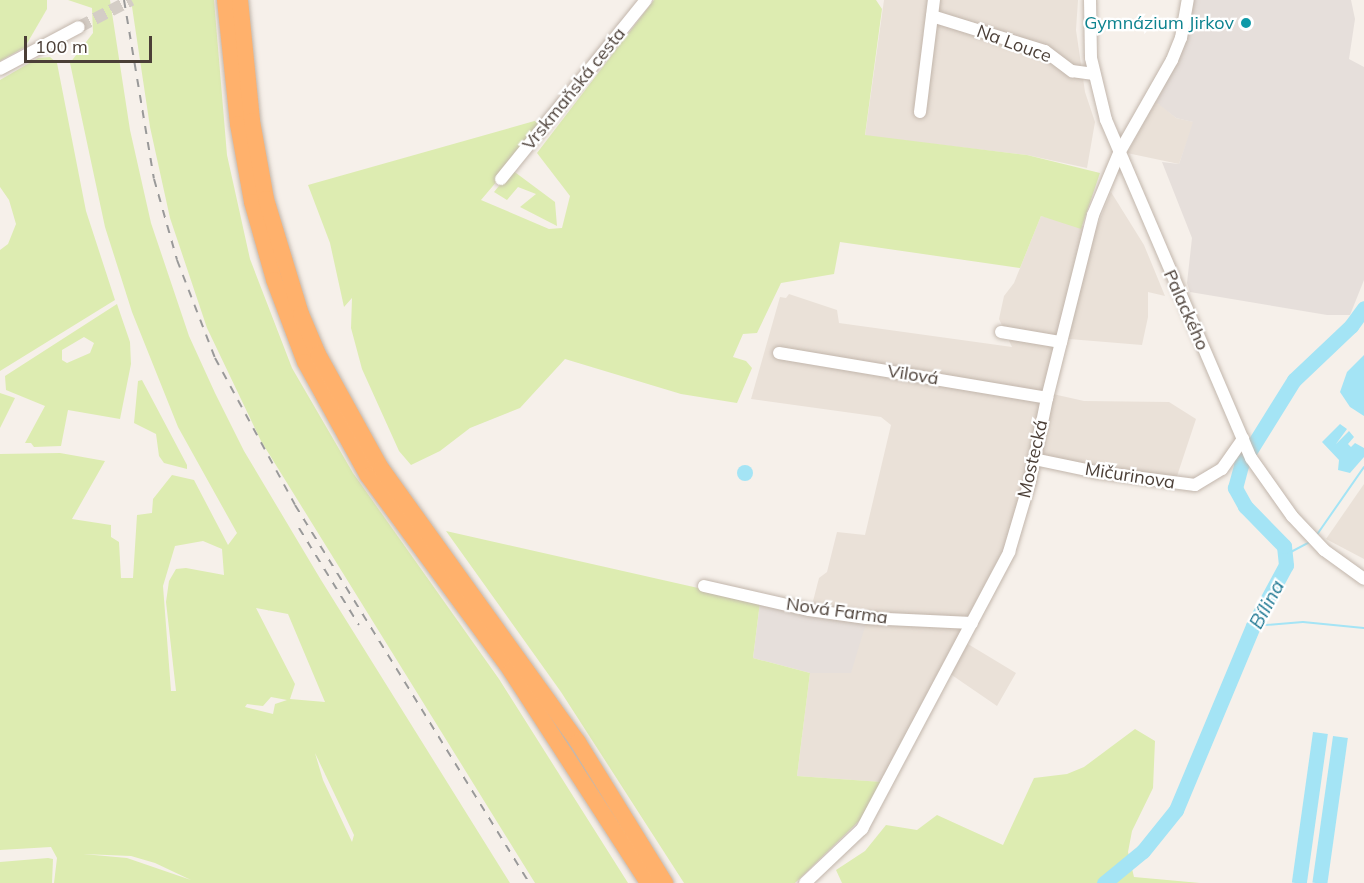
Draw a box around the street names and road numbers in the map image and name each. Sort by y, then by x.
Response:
street label: Na Louce [974,21,1054,67]
street label: Vrskmaňská cesta [518,23,630,155]
street label: Palackého [1159,266,1213,354]
street label: Vilová [886,360,940,390]
street label: Mostecká [1014,418,1052,500]
street label: Mičurinova [1084,458,1176,494]
street label: Nová Farma [785,593,889,629]

